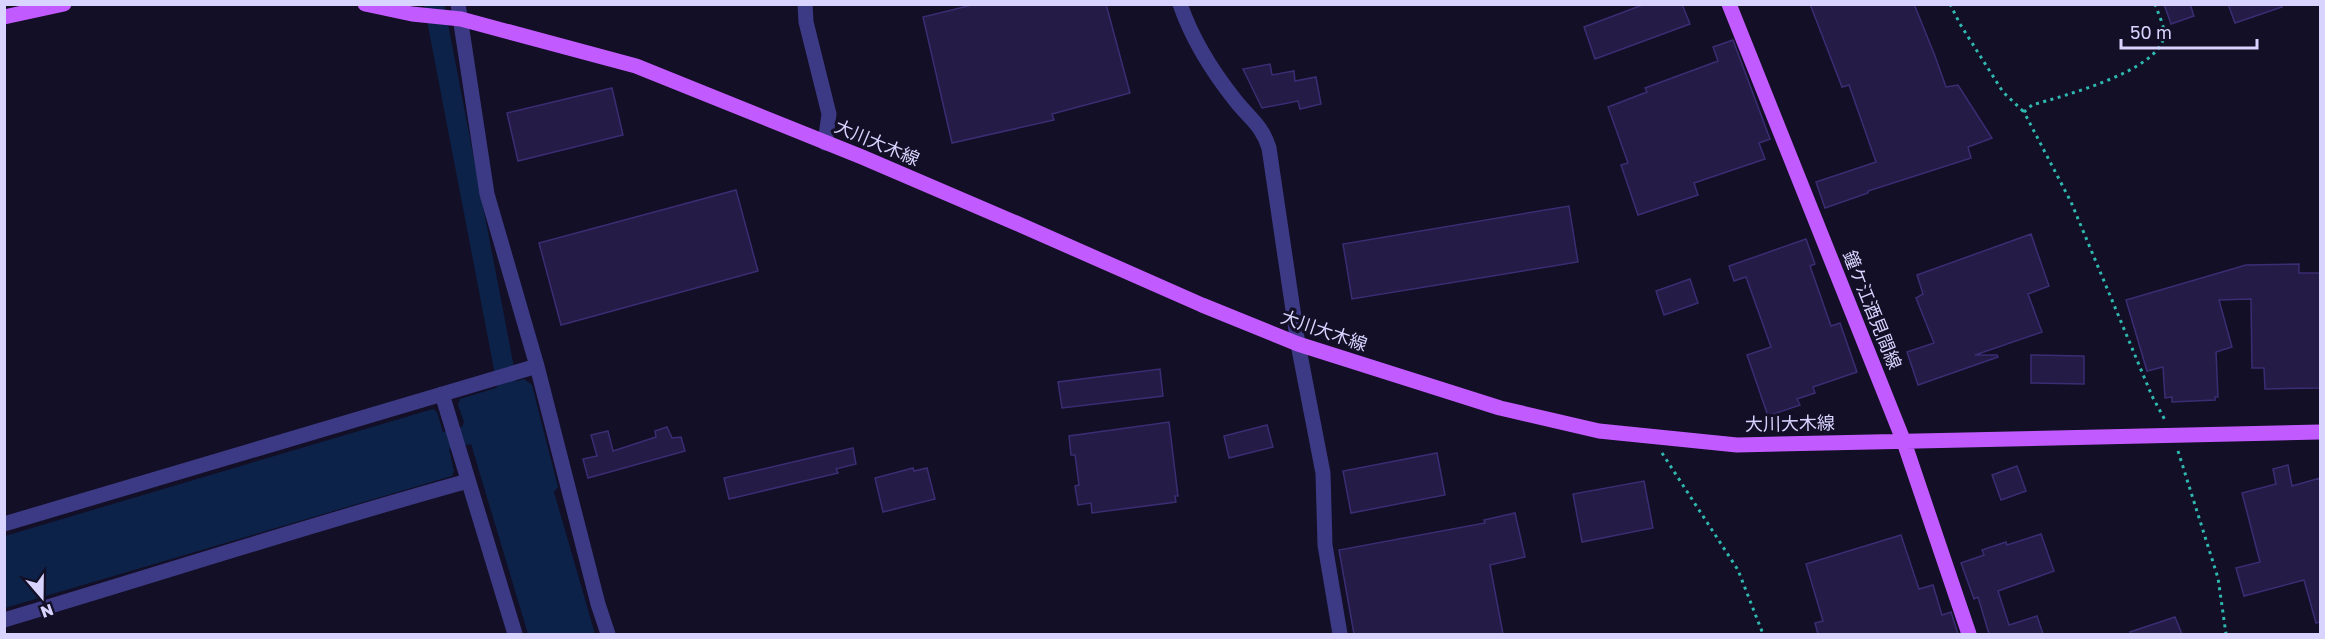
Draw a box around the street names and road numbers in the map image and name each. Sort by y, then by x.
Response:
street label: 大川大木線 [832,114,923,170]
street label: 鐘ケ江酒見間線 [1839,247,1907,372]
street label: 大川大木線 [1278,305,1370,355]
street label: 大川大木線 [1745,411,1835,435]

